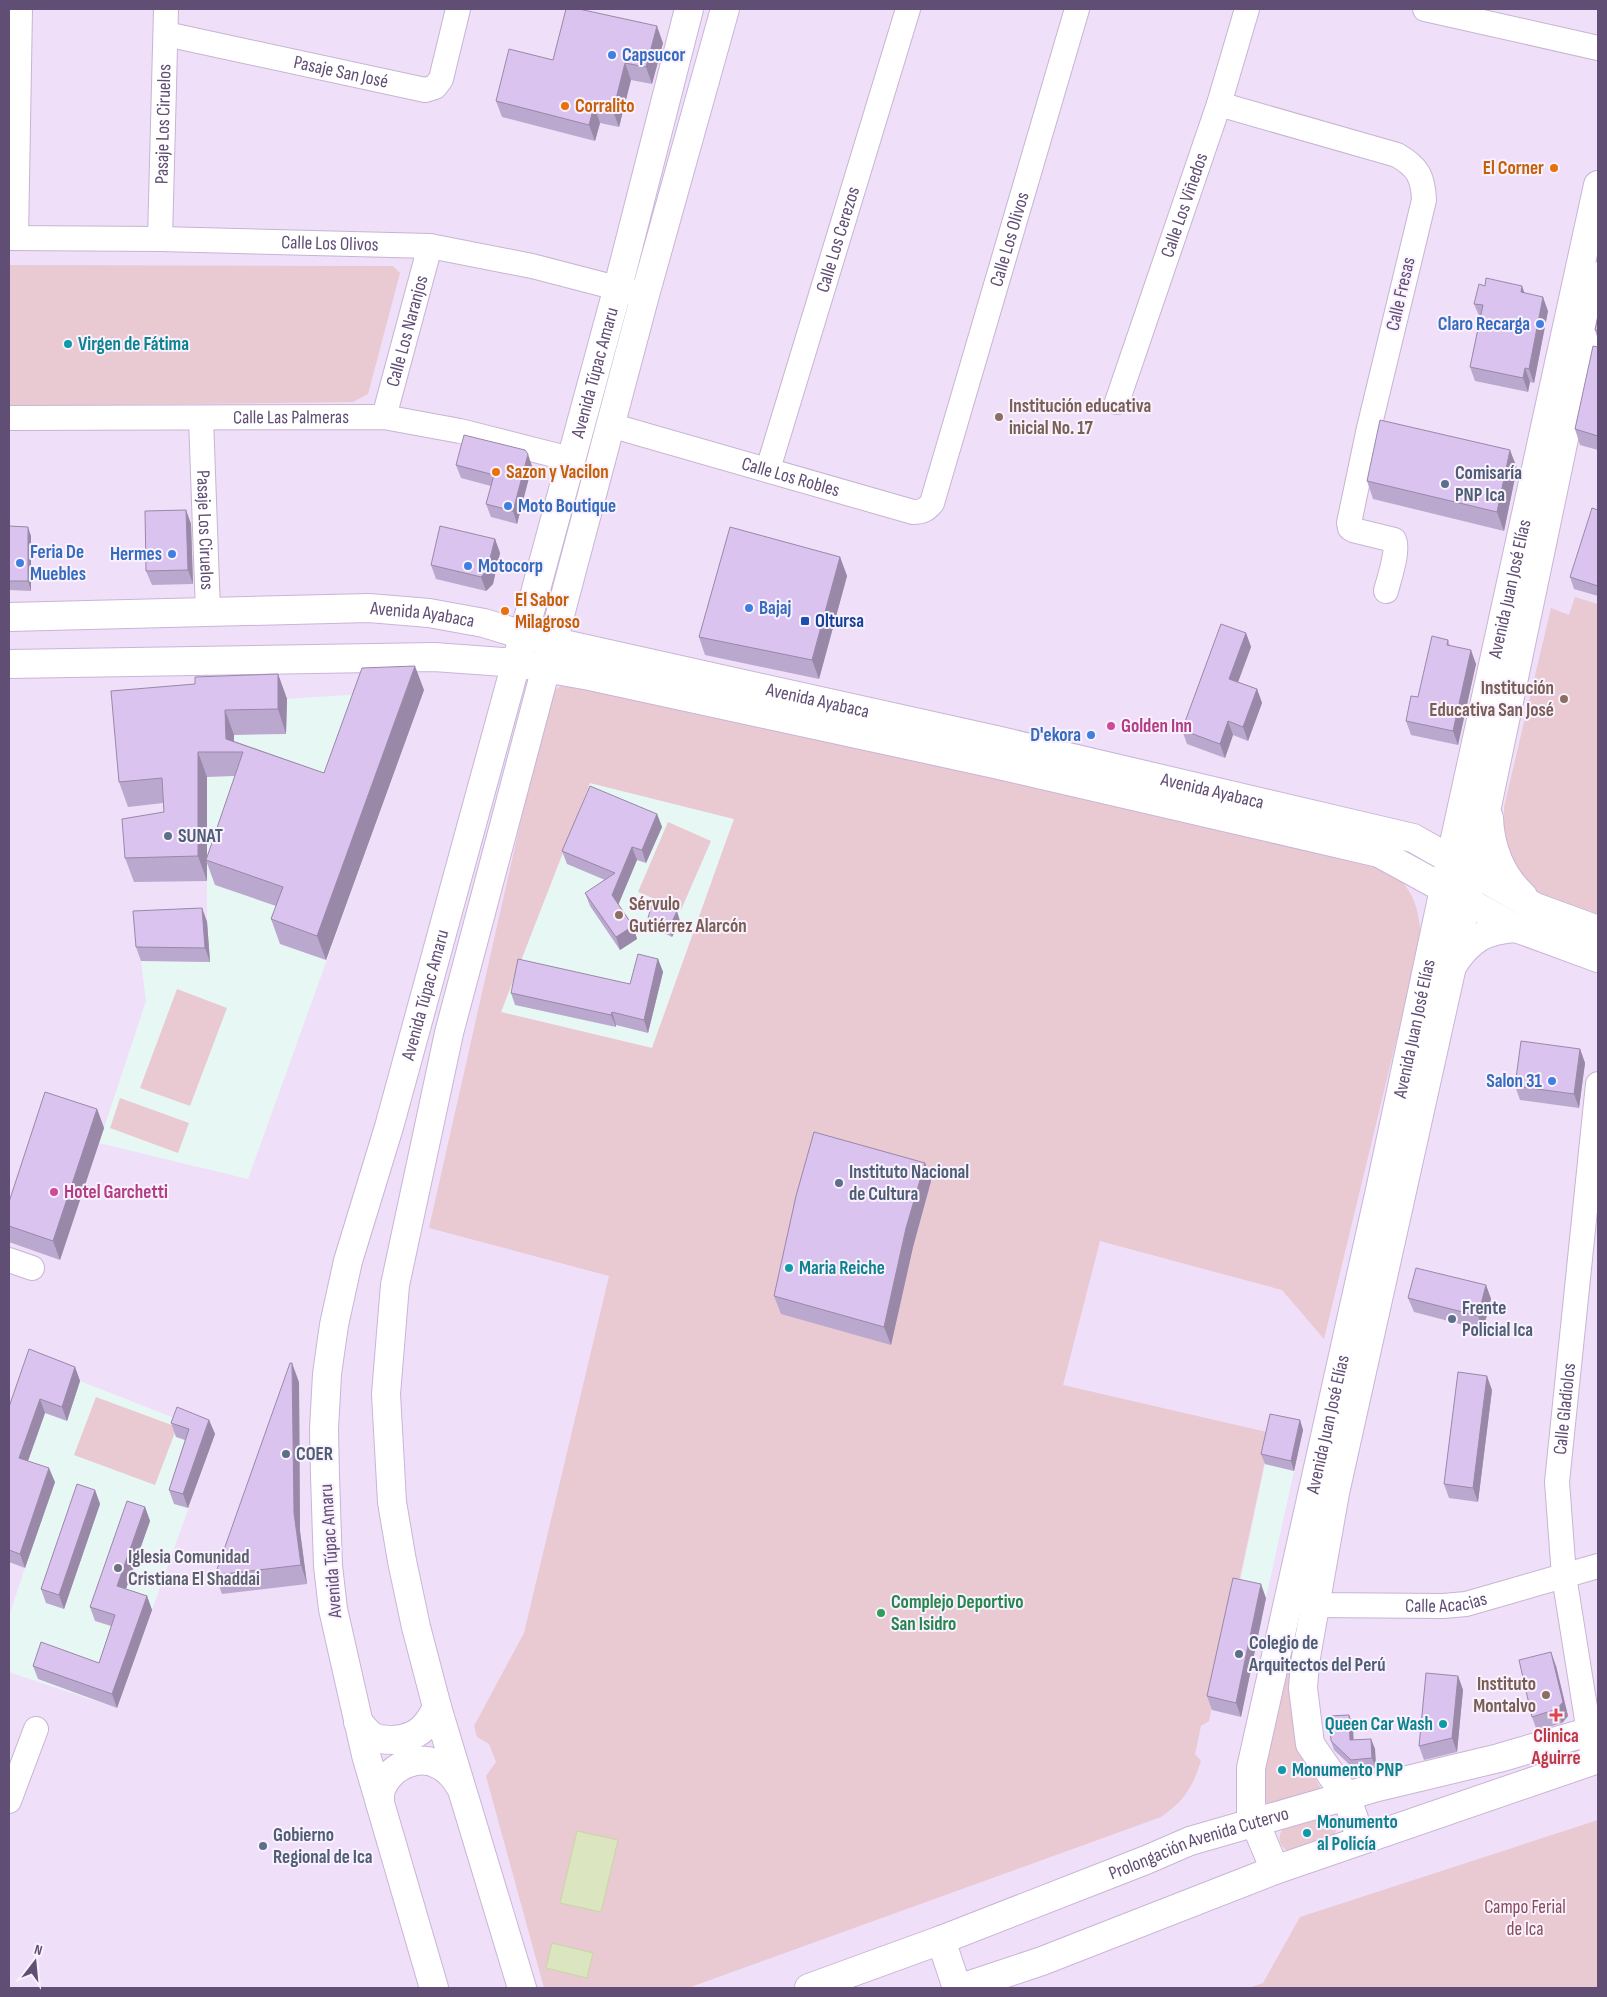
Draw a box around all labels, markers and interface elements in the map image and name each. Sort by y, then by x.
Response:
place label: Capsucor [622,44,685,67]
marker: Capsucor [606,49,618,61]
street label: Pasaje San José [292,50,390,93]
street label: Pasaje Los Ciruelos [150,64,176,184]
place label: Corralito [575,95,635,118]
marker: Corralito [559,100,571,112]
street label: Calle Los Viñedos [1156,150,1213,261]
place label: El Corner [1483,157,1544,180]
marker: El Corner [1548,162,1560,174]
street label: Calle Los Cerezos [811,184,865,295]
street label: Calle Los Olivos [985,189,1034,289]
street label: Calle Los Olivos [281,231,379,256]
street label: Calle Fresas [1381,255,1421,333]
street label: Calle Los Naranjos [381,273,433,389]
street label: Avenida Túpac Amaru [566,305,623,441]
place label: Claro Recarga [1438,313,1530,336]
marker: Claro Recarga [1534,318,1546,330]
place label: Virgen de Fátima [78,333,189,356]
marker: Virgen de Fátima [62,338,74,350]
place label: Institución educativa inicial No. 17 [1009,395,1151,440]
street label: Calle Las Palmeras [233,406,349,429]
marker: Institución educativa inicial No. 17 [993,411,1005,423]
street label: Calle Los Robles [739,452,843,502]
place label: Sazon y Vacilon [506,461,609,484]
place label: Comisaría PNP Ica [1455,462,1522,507]
marker: Sazon y Vacilon [490,466,502,478]
street label: Pasaje Los Ciruelos [191,470,219,590]
marker: Comisaría PNP Ica [1439,478,1451,490]
place label: Moto Boutique [518,495,616,518]
marker: Moto Boutique [502,500,514,512]
street label: Avenida Juan José Elías [1483,517,1536,661]
place label: Feria De Muebles [30,541,86,586]
place label: Hermes [110,543,162,566]
marker: Hermes [166,548,178,560]
place label: Motocorp [478,555,543,578]
marker: Feria De Muebles [14,557,26,569]
marker: Motocorp [462,560,474,572]
place label: El Sabor Milagroso [515,589,580,634]
street label: Avenida Ayabaca [368,597,476,633]
place label: Bajaj [759,597,791,620]
marker: Bajaj [743,602,755,614]
marker: El Sabor Milagroso [499,605,511,617]
place label: Oltursa [815,610,864,633]
marker: Oltursa [799,615,811,627]
place label: Institución Educativa San José [1429,677,1554,722]
street label: Avenida Ayabaca [763,678,871,723]
marker: Institución Educativa San José [1558,693,1570,705]
place label: Golden Inn [1121,715,1192,738]
marker: Golden Inn [1105,720,1117,732]
place label: D'ekora [1030,724,1081,747]
marker: D'ekora [1085,729,1097,741]
street label: Avenida Ayabaca [1158,768,1266,814]
place label: SUNAT [178,825,223,848]
marker: SUNAT [162,830,174,842]
place label: Sérvulo Gutiérrez Alarcón [629,893,747,938]
marker: Sérvulo Gutiérrez Alarcón [613,909,625,921]
street label: Avenida Túpac Amaru [396,927,454,1064]
street label: Avenida Juan José Elías [1388,957,1440,1101]
place label: Salon 31 [1486,1070,1543,1093]
marker: Salon 31 [1546,1075,1558,1087]
place label: Instituto Nacional de Cultura [849,1161,969,1206]
marker: Instituto Nacional de Cultura [833,1177,845,1189]
place label: Hotel Garchetti [64,1181,168,1204]
marker: Hotel Garchetti [48,1186,60,1198]
place label: Maria Reiche [799,1257,885,1280]
marker: Maria Reiche [783,1262,795,1274]
place label: Frente Policial Ica [1462,1297,1533,1342]
marker: Frente Policial Ica [1446,1313,1458,1325]
street label: Avenida Juan José Elías [1301,1353,1354,1497]
street label: Calle Gladiolos [1548,1362,1581,1456]
place label: COER [296,1443,333,1466]
marker: COER [280,1448,292,1460]
street label: Avenida Túpac Amaru [315,1483,347,1620]
place label: Iglesia Comunidad Cristiana El Shaddai [128,1546,260,1591]
marker: Iglesia Comunidad Cristiana El Shaddai [112,1562,124,1574]
street label: Calle Acacias [1405,1587,1490,1618]
place label: Complejo Deportivo San Isidro [891,1591,1024,1636]
marker: Complejo Deportivo San Isidro [875,1607,887,1619]
place label: Colegio de Arquitectos del Perú [1248,1632,1385,1677]
marker: Colegio de Arquitectos del Perú [1233,1648,1245,1660]
place label: Instituto Montalvo [1473,1673,1536,1718]
marker: Instituto Montalvo [1540,1689,1552,1701]
marker: Clinica Aguirre [1549,1708,1563,1722]
place label: Queen Car Wash [1325,1713,1433,1736]
marker: Queen Car Wash [1437,1718,1449,1730]
place label: Clinica Aguirre [1530,1725,1581,1770]
place label: Monumento PNP [1292,1759,1403,1782]
marker: Monumento PNP [1276,1764,1288,1776]
street label: Prolongación Avenida Cutervo [1105,1802,1291,1885]
place label: Monumento al Policía [1317,1811,1398,1856]
place label: Gobierno Regional de Ica [273,1824,373,1869]
marker: Monumento al Policía [1301,1827,1313,1839]
marker: Gobierno Regional de Ica [257,1840,269,1852]
park label: Campo Ferial de Ica [1484,1896,1566,1941]
north arrow [10,1937,60,1987]
text: N [33,1941,44,1959]

